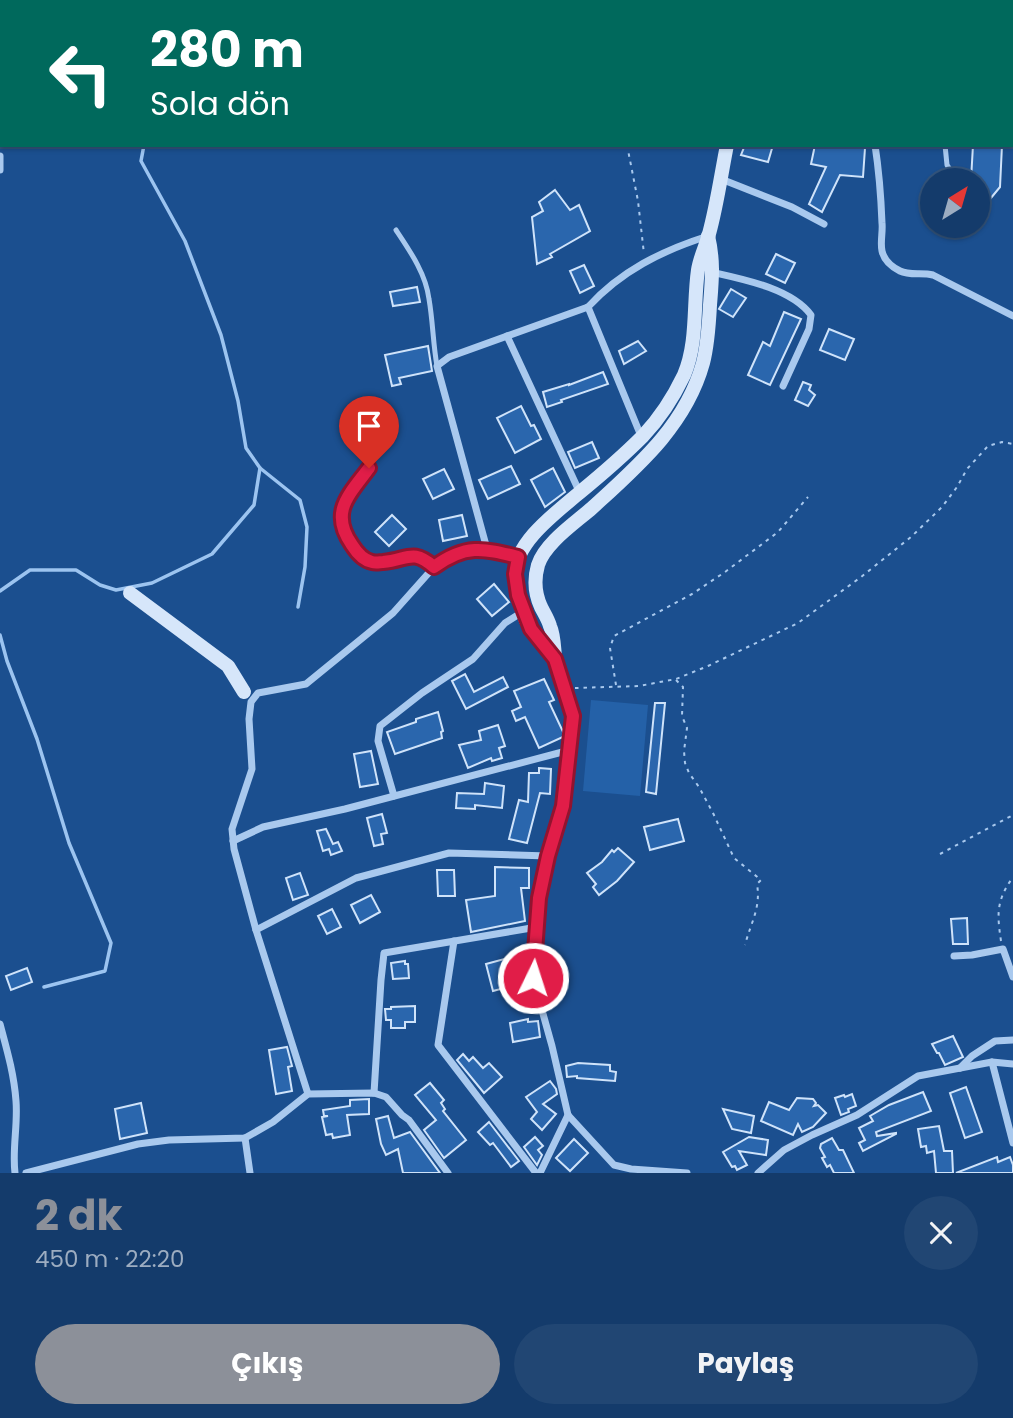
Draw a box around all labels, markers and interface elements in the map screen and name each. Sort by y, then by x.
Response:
text: 280 m [150,16,304,84]
icon: left [35,28,126,119]
text: Sola dön [150,81,290,126]
north arrow [920,168,990,238]
map controls [920,168,990,238]
pin [339,396,399,468]
icon: arrive [350,407,388,445]
position arrow [496,941,570,1015]
text: 2 dk [35,1186,122,1245]
button: close [904,1196,978,1270]
text: 450 m · 22:20 [35,1243,184,1275]
button: Çıkış [35,1324,500,1404]
button: Paylaş [514,1324,978,1404]

